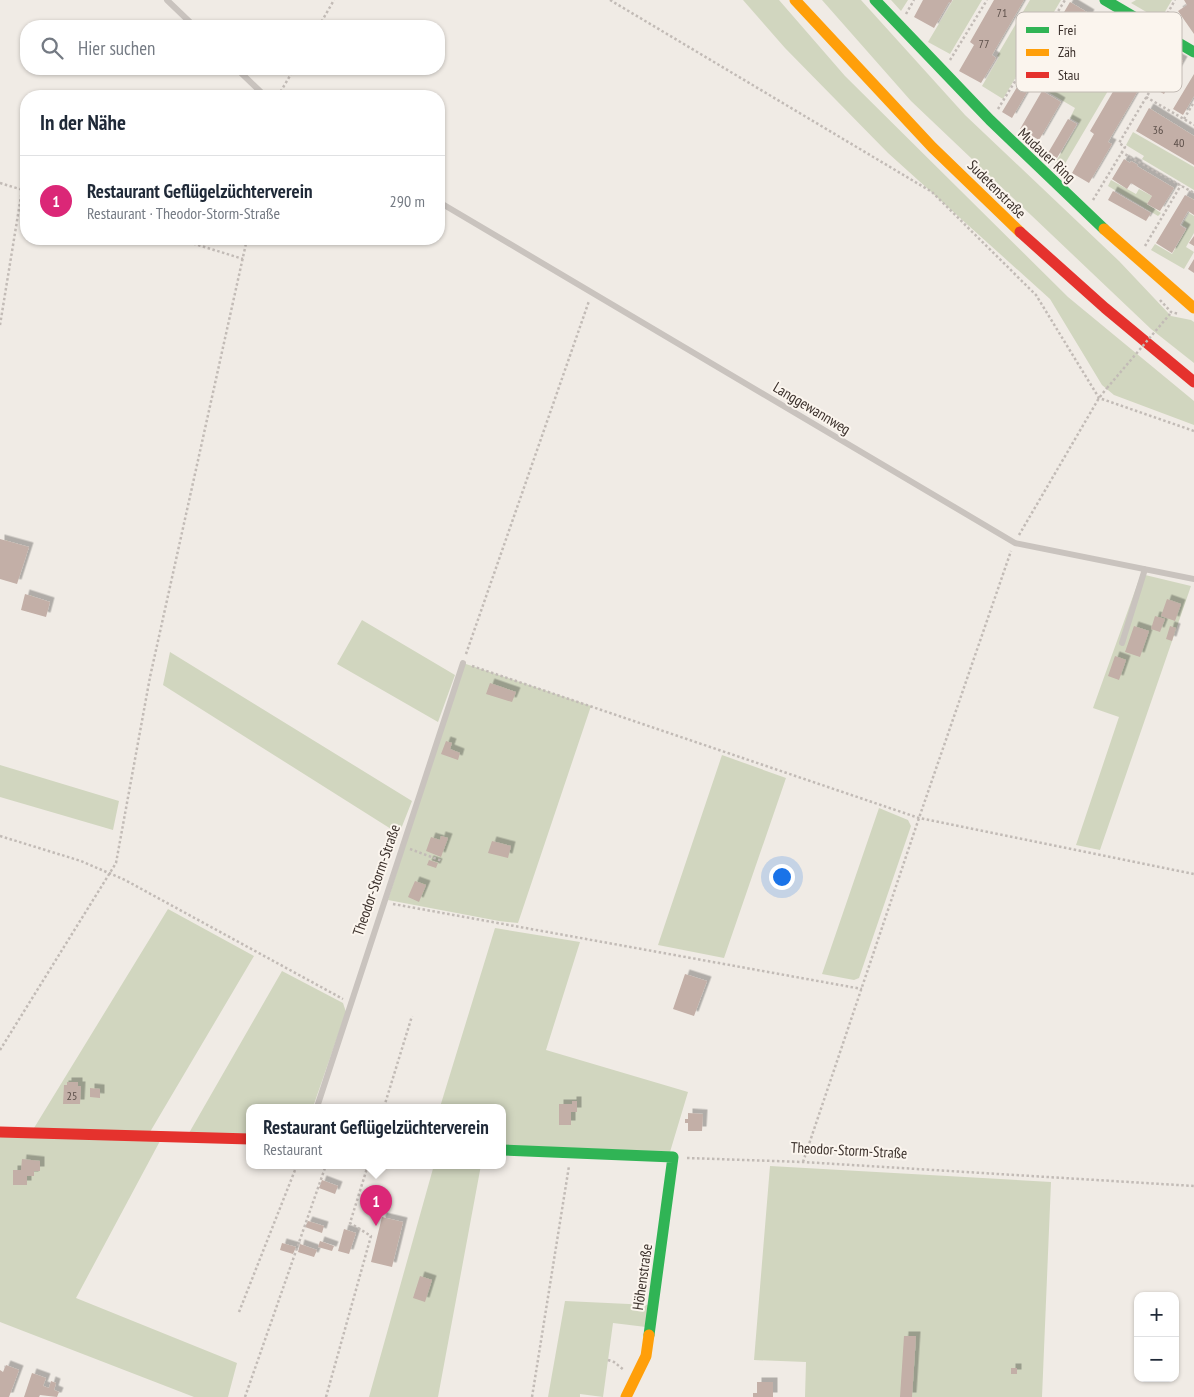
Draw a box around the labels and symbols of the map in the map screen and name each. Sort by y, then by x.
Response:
house number: 71 [997,5,1007,20]
legend [1016,12,1182,92]
text: Frei [1058,21,1076,39]
house number: 77 [979,36,989,51]
text: Zäh [1058,43,1076,61]
text: Stau [1058,66,1080,84]
house number: 36 [1153,122,1163,137]
street label: Mudauer Ring [1014,123,1080,187]
house number: 40 [1174,135,1184,150]
street label: Sudetenstraße [964,156,1030,222]
street label: Langgewannweg [770,377,854,439]
street label: Theodor-Storm-Straße [348,822,404,938]
your location [769,864,795,890]
house number: 25 [67,1088,77,1103]
street label: Theodor-Storm-Straße [790,1137,908,1163]
pin: 1 [360,1185,392,1226]
street label: Höhenstraße [628,1243,656,1311]

